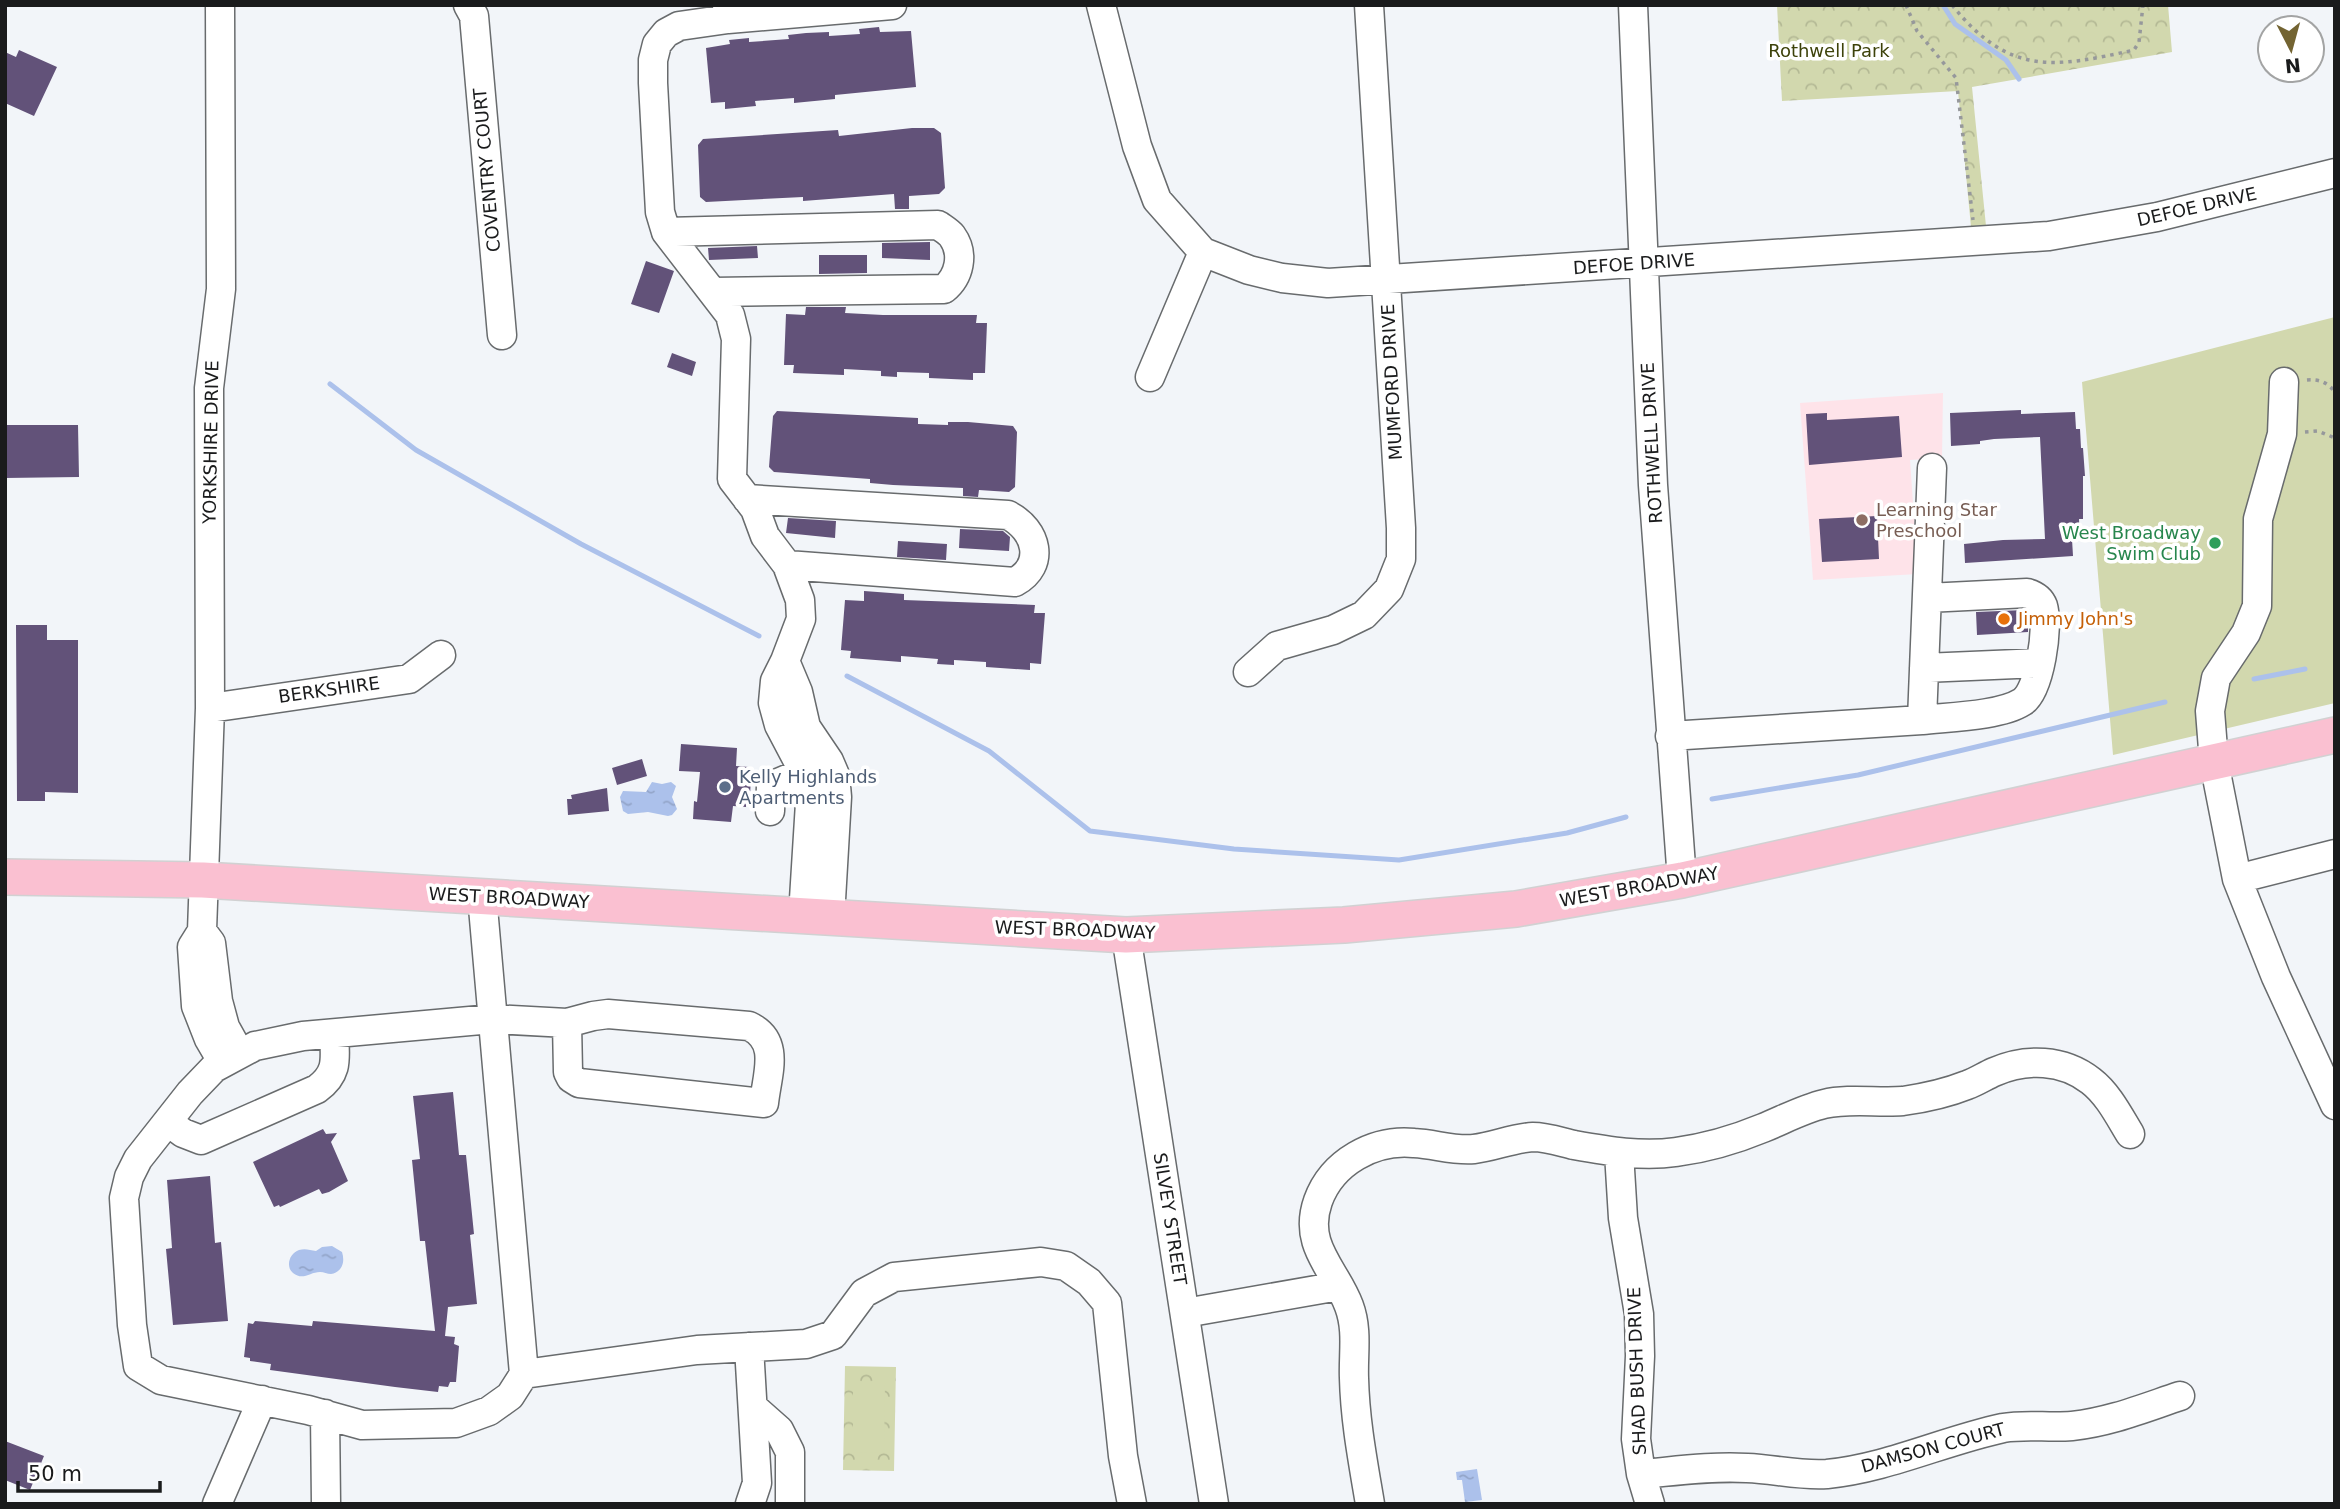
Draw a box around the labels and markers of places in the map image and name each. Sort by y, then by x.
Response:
place label: Learning Star Preschool [1876,499,1997,541]
marker: Learning Star Preschool [1854,512,1870,528]
place label: West Broadway Swim Club [2062,522,2201,564]
marker: West Broadway Swim Club [2207,535,2223,551]
place label: Jimmy John's [2017,608,2133,629]
marker: Jimmy John's [1996,611,2012,627]
place label: Kelly Highlands Apartments [739,766,877,808]
marker: Kelly Highlands Apartments [717,779,733,795]

